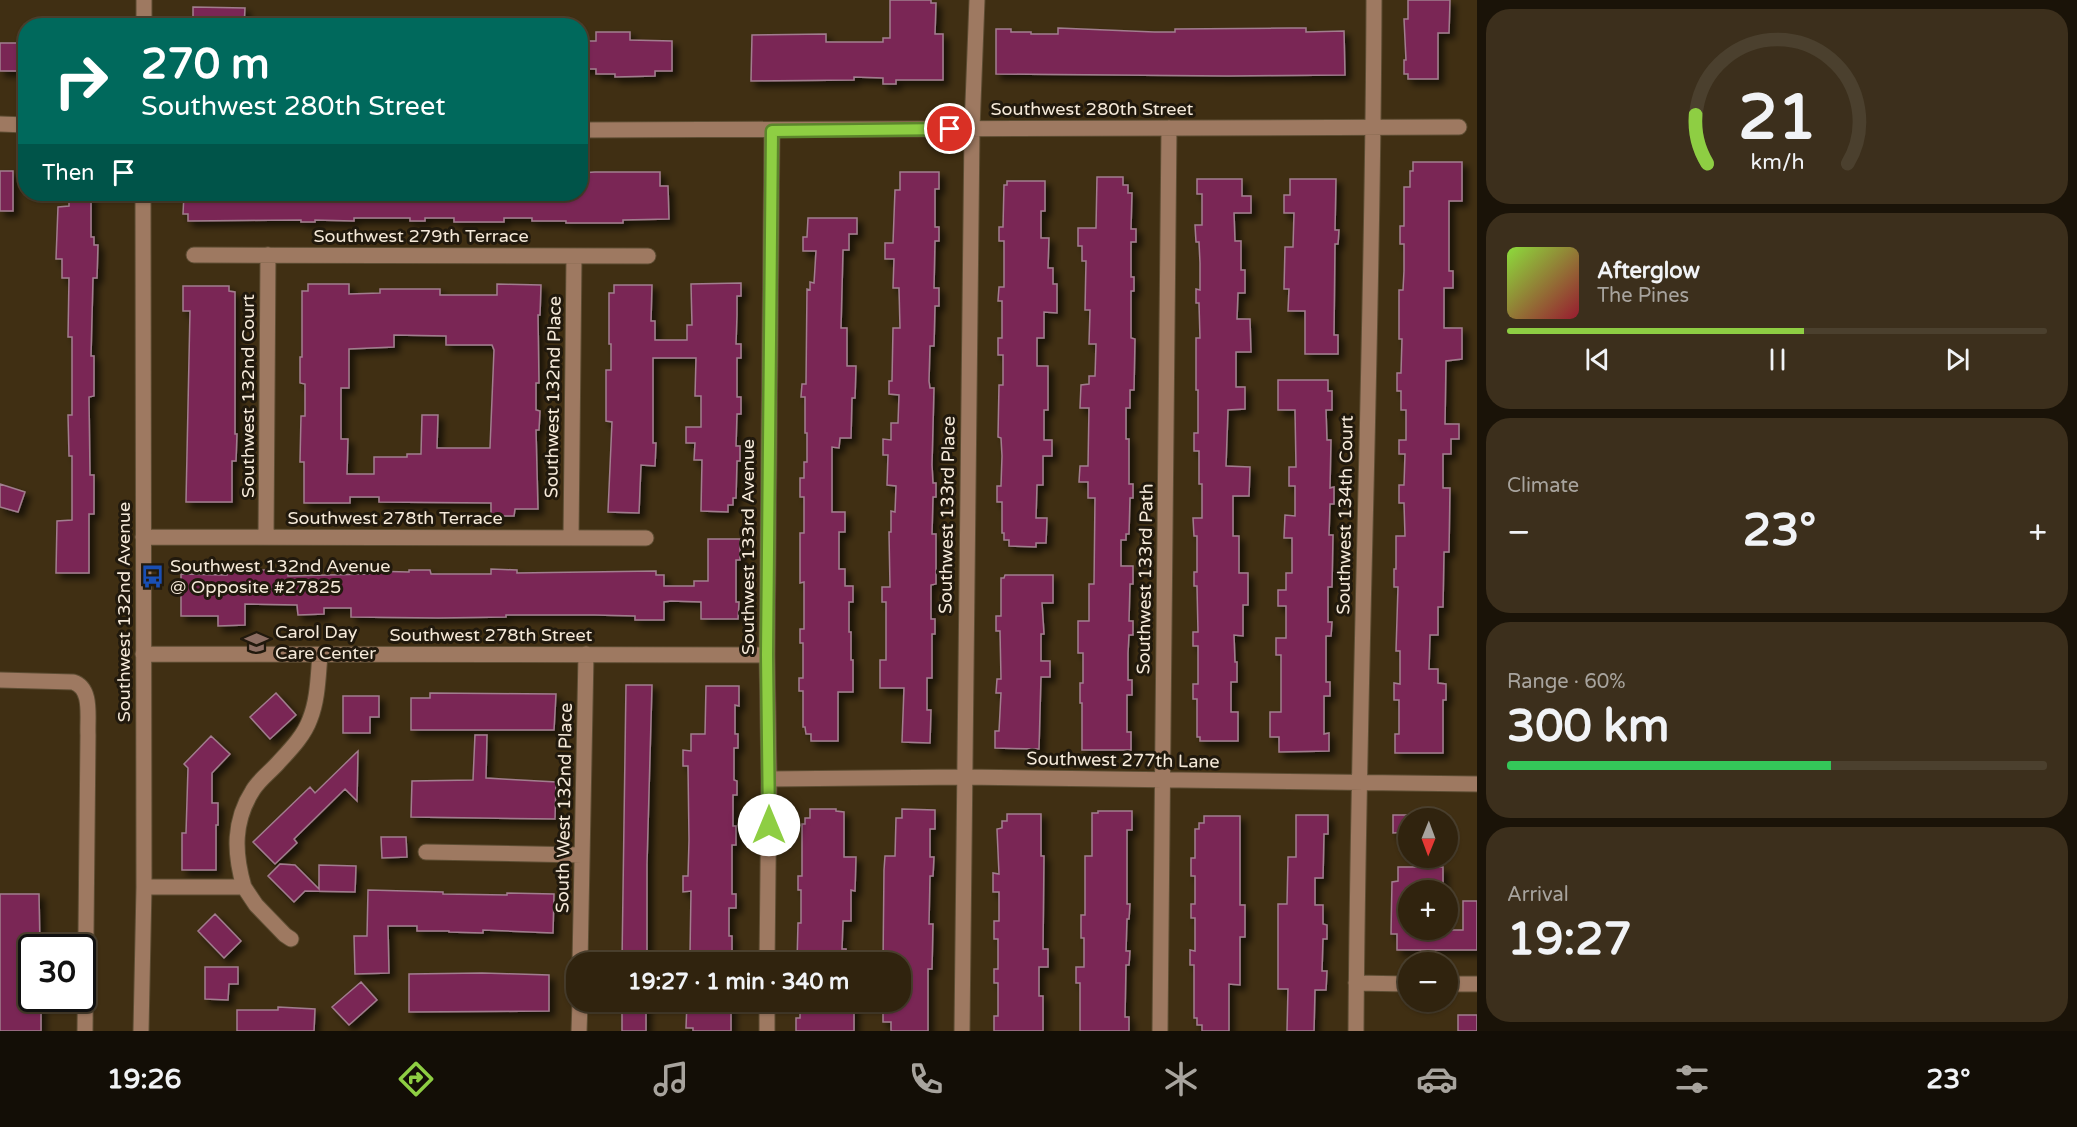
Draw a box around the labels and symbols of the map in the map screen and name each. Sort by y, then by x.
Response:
street label: Southwest 280th Street [991,98,1194,120]
pin [924,103,975,154]
street label: Southwest 279th Terrace [313,225,529,247]
street label: Southwest 132nd Court [237,294,259,498]
street label: Southwest 132nd Place [540,296,566,498]
street label: Southwest 134th Court [1332,415,1358,615]
street label: Southwest 133rd Place [934,416,960,614]
street label: Southwest 133rd Avenue [737,439,759,655]
street label: Southwest 133rd Path [1132,483,1158,675]
street label: Southwest 132nd Avenue [113,502,135,722]
street label: Southwest 278th Terrace [287,507,503,529]
place label: Southwest 132nd Avenue @ Opposite #27825 [170,555,390,598]
bus stop icon: Southwest 132nd Avenue @ Opposite #27825 [139,563,165,589]
place label: Carol Day Care Center [275,621,376,664]
street label: Southwest 278th Street [390,624,593,646]
school or university icon: Carol Day Care Center [244,629,270,655]
street label: South West 132nd Place [551,703,577,913]
street label: Southwest 277th Lane [1026,747,1220,773]
position arrow [737,793,801,857]
north arrow [1398,808,1458,868]
speed limit sign: 30 [18,934,96,1012]

